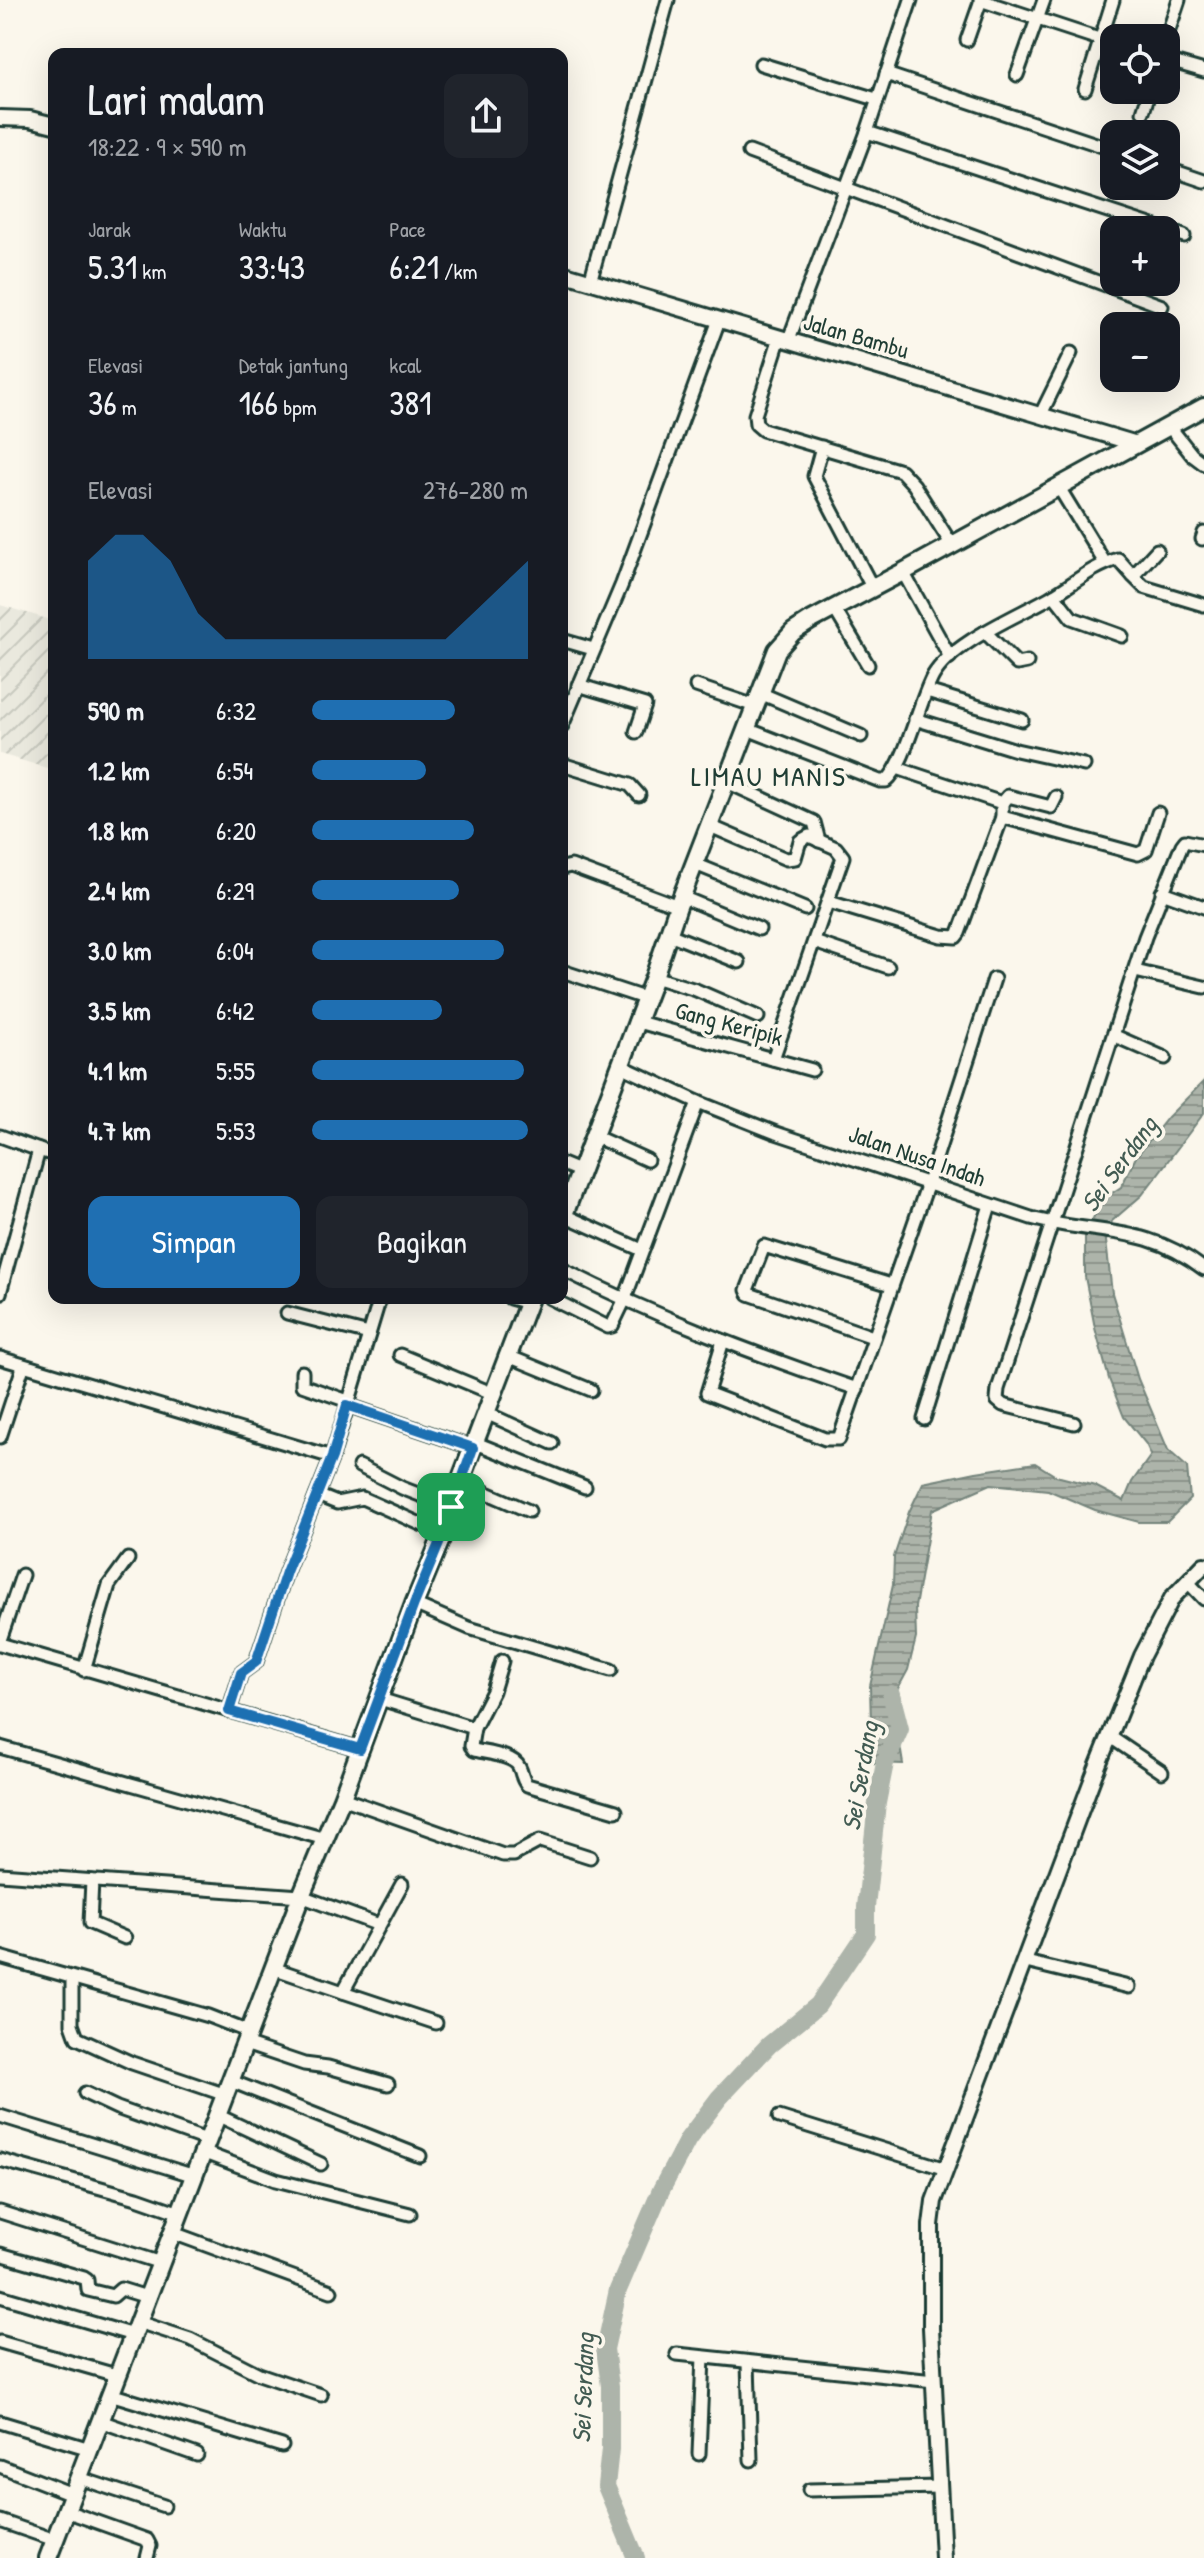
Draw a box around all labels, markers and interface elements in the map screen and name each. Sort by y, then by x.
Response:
map controls [1100,24,1180,392]
button: locate [1100,24,1180,104]
text: Lari malam [88,69,265,129]
button: share [444,74,528,158]
button: layers [1100,120,1180,200]
text: 18:22 · 9 × 590 m [88,129,246,164]
text: Jarak [88,214,131,244]
text: Waktu [239,214,286,244]
text: Pace [389,214,426,244]
button: + [1100,216,1180,296]
text: 5.31 [88,244,137,290]
text: 33:43 [239,244,305,290]
text: 6:21 [389,244,439,290]
text: km [137,256,166,286]
text: /km [439,256,478,286]
street label: Jalan Bambu [800,305,913,365]
button: − [1100,312,1180,392]
text: Elevasi [88,350,143,380]
text: Detak jantung [239,350,348,380]
text: kcal [389,350,421,380]
text: 36 [88,380,117,426]
text: 166 [239,380,278,426]
text: 381 [389,380,432,426]
text: m [117,392,137,422]
text: bpm [278,392,317,422]
text: Elevasi [88,472,153,507]
text: 276–280 m [423,472,528,507]
text: 590 m [88,693,144,728]
text: 6:32 [216,693,256,728]
text: 1.2 km [88,753,150,788]
text: 6:54 [216,753,253,788]
district label: LIMAU MANIS [691,757,847,795]
text: 1.8 km [88,813,149,848]
text: 6:20 [216,813,256,848]
text: 2.4 km [88,873,150,908]
text: 6:29 [216,873,254,908]
text: 3.0 km [88,933,151,968]
text: 6:04 [216,933,254,968]
text: 3.5 km [88,993,151,1028]
text: 6:42 [216,993,254,1028]
street label: Gang Keripik [672,993,787,1053]
text: 4.1 km [88,1053,147,1088]
text: 5:55 [216,1053,255,1088]
water label: Sei Serdang [1072,1108,1167,1219]
text: 4.7 km [88,1113,151,1148]
text: 5:53 [216,1113,256,1148]
street label: Jalan Nusa Indah [845,1117,990,1193]
button: Simpan [88,1196,300,1288]
button: Bagikan [316,1196,528,1288]
pin [417,1473,485,1541]
icon: arrive [429,1485,473,1529]
water label: Sei Serdang [833,1717,888,1833]
water label: Sei Serdang [563,2331,603,2444]

